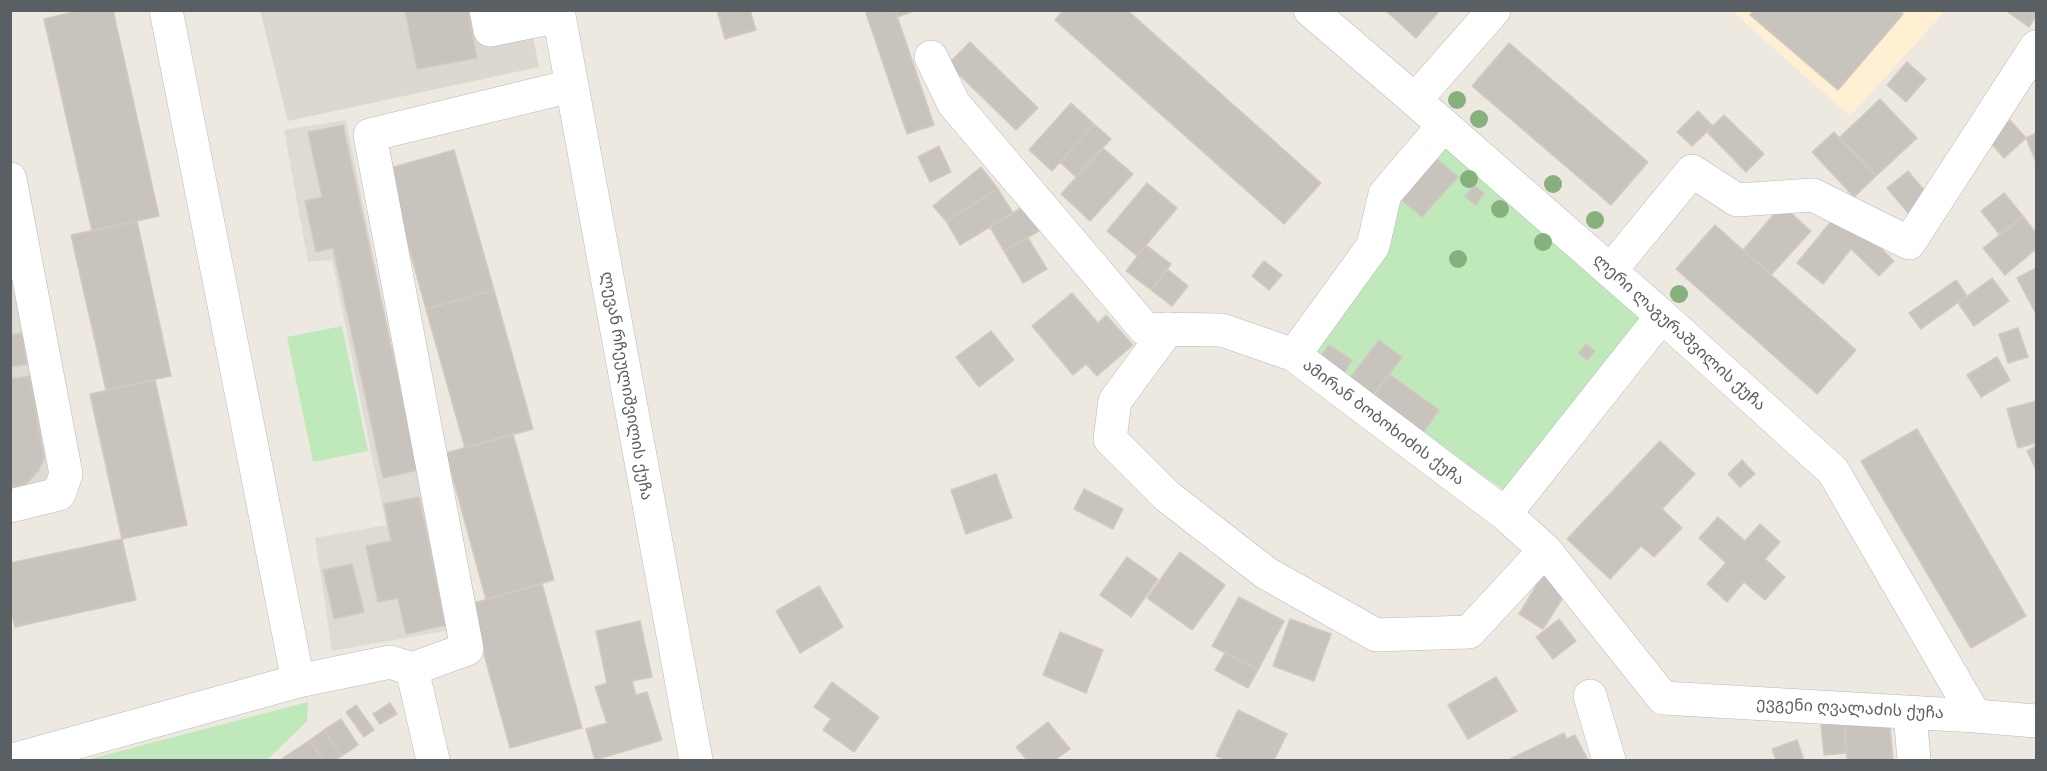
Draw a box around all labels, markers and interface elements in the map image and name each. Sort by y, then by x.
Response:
street label: ლერი ლაგურაშვილის ქუჩა [1589,251,1769,415]
street label: ლევან რჩეულიშვილის ქუჩა [596,270,656,502]
street label: ამირან ბობოხიძის ქუჩა [1298,356,1468,490]
street label: ევგენი ღვალაძის ქუჩა [1756,694,1944,724]

